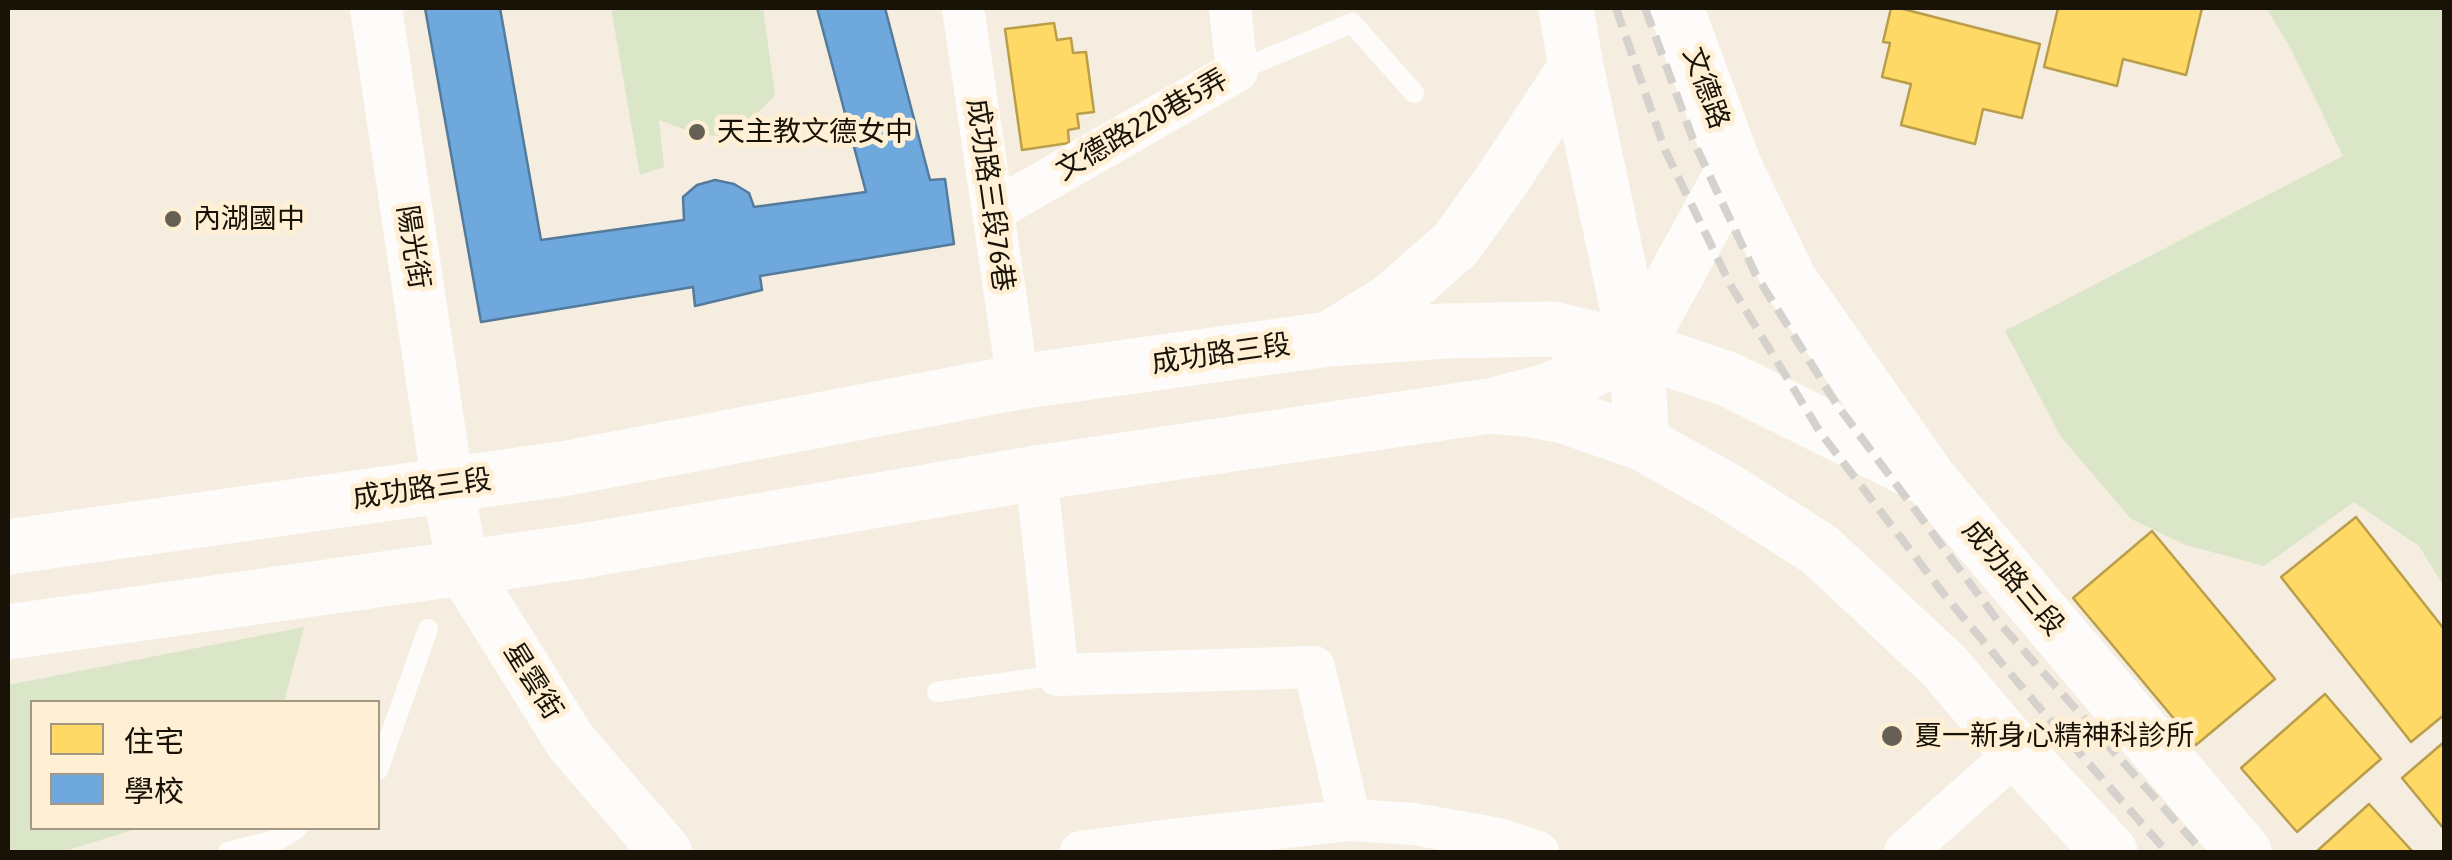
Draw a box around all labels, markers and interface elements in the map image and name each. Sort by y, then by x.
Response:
street label: 文德路 [1676,43,1736,133]
street label: 文德路220巷5弄 [1050,62,1234,188]
street label: 成功路三段76巷 [960,96,1020,294]
place label: 天主教文德女中 [717,115,913,149]
marker: 天主教文德女中 [686,121,708,143]
place label: 內湖國中 [193,202,305,236]
street label: 陽光街 [390,203,436,291]
marker: 內湖國中 [162,208,184,230]
street label: 成功路三段 [1149,328,1293,380]
street label: 成功路三段 [350,463,494,515]
street label: 成功路三段 [1955,514,2071,642]
street label: 星雲街 [496,636,570,726]
legend [30,700,380,830]
place label: 夏一新身心精神科診所 [1914,719,2194,753]
marker: 夏一新身心精神科診所 [1879,723,1905,749]
text: 住宅 [124,724,184,758]
text: 學校 [124,774,184,808]

